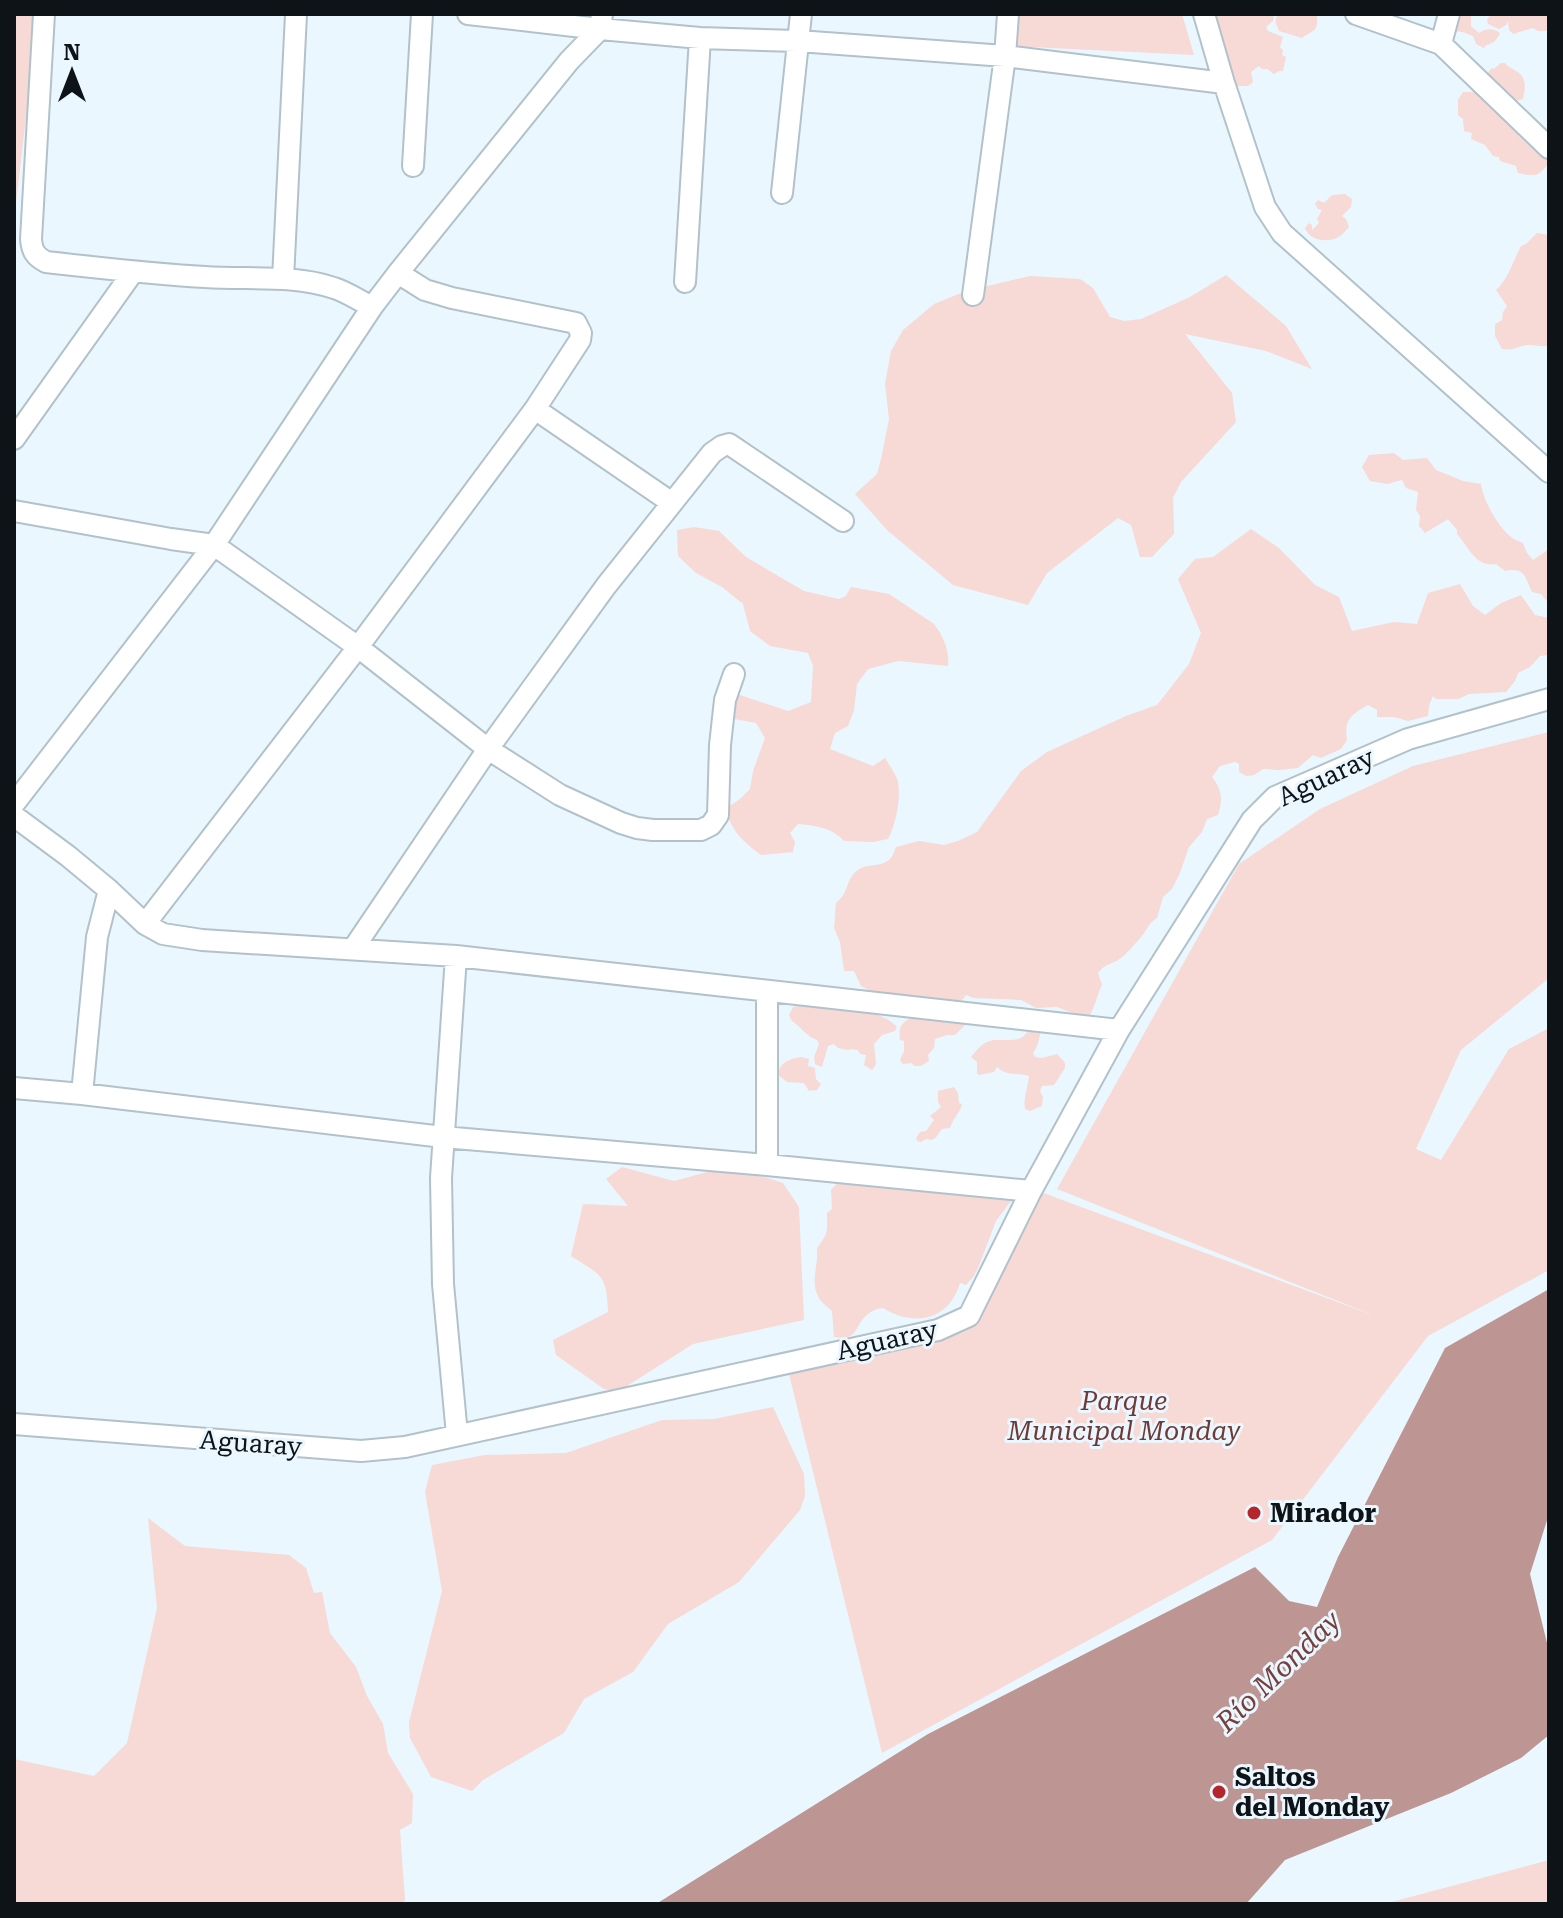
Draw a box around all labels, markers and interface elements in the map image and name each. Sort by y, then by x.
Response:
north arrow [32,32,112,112]
text: N [64,40,81,65]
street label: Aguaray [1273,741,1379,812]
street label: Aguaray [834,1314,941,1366]
park label: Parque Municipal Monday [1007,1386,1241,1446]
street label: Aguaray [199,1424,304,1462]
place label: Mirador [1270,1498,1377,1528]
marker: Mirador [1245,1504,1263,1522]
water label: Río Monday [1209,1604,1348,1739]
place label: Saltos del Monday [1235,1762,1390,1822]
marker: Saltos del Monday [1210,1783,1228,1801]

